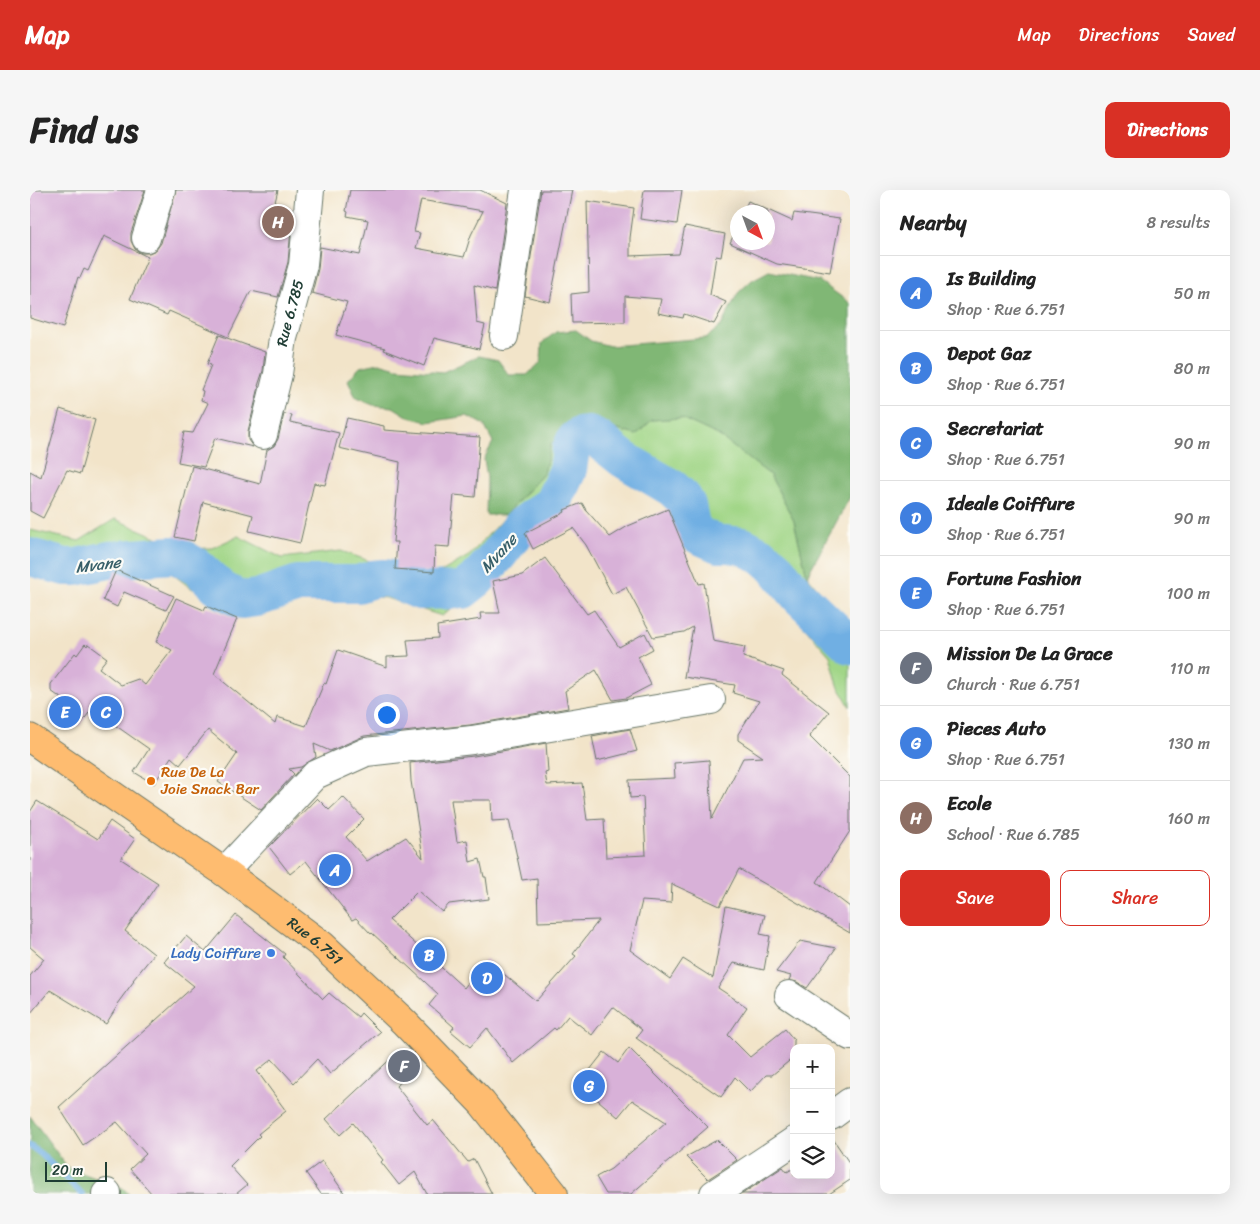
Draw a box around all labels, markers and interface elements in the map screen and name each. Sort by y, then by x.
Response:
text: Map [25,14,69,56]
text: Map [1018,19,1051,51]
text: Directions [1079,19,1160,51]
text: Saved [1188,19,1235,51]
text: Find us [30,99,138,161]
button: Directions [1105,102,1230,158]
pin: H [262,203,294,241]
text: Nearby [900,204,966,242]
north arrow [730,205,775,250]
text: 8 results [1147,208,1210,237]
text: Is Building [947,262,1036,295]
street label: Rue 6.785 [269,277,311,348]
text: A [911,279,921,308]
text: 50 m [1174,279,1210,308]
text: Shop · Rue 6.751 [947,295,1065,324]
text: Depot Gaz [947,337,1031,370]
text: B [911,354,921,383]
text: 80 m [1174,354,1210,383]
text: Shop · Rue 6.751 [947,370,1065,399]
text: Secretariat [947,412,1044,445]
text: C [911,429,921,458]
text: 90 m [1174,429,1210,458]
text: Shop · Rue 6.751 [947,445,1065,474]
text: Ideale Coiffure [947,487,1075,520]
text: D [911,504,921,533]
text: 90 m [1174,504,1210,533]
text: Shop · Rue 6.751 [947,520,1065,549]
water label: Mvane [472,525,526,580]
water label: Mvane [74,547,124,582]
text: Fortune Fashion [947,562,1081,595]
text: E [912,579,920,608]
text: 100 m [1166,579,1210,608]
text: Shop · Rue 6.751 [947,595,1065,624]
text: Mission De La Grace [947,637,1113,670]
text: F [912,654,920,683]
text: 110 m [1170,654,1210,683]
text: Church · Rue 6.751 [947,670,1080,699]
pin: E [49,693,81,731]
pin: C [90,693,122,731]
your location [374,702,400,728]
text: Pieces Auto [947,712,1046,745]
text: G [911,729,921,758]
text: 130 m [1168,729,1210,758]
text: Shop · Rue 6.751 [947,745,1065,774]
place label: Rue De La Joie Snack Bar [160,759,259,802]
marker: Rue De La Joie Snack Bar [145,775,157,787]
text: Ecole [947,787,992,820]
text: H [910,804,922,833]
text: 160 m [1167,804,1210,833]
text: School · Rue 6.785 [947,820,1080,849]
pin: A [319,851,351,889]
button: Save [900,870,1050,926]
button: Share [1060,870,1210,926]
street label: Rue 6.751 [281,910,349,972]
pin: B [413,936,445,974]
place label: Lady Coiffure [171,940,261,966]
marker: Lady Coiffure [265,947,277,959]
pin: D [471,959,503,997]
map controls [790,1044,835,1179]
button: + [790,1044,835,1089]
pin: F [388,1047,420,1085]
pin: G [573,1067,605,1105]
button: − [790,1089,835,1134]
button: layers [790,1134,835,1179]
text: 20 m [52,1158,83,1183]
scale bar [45,1159,108,1182]

